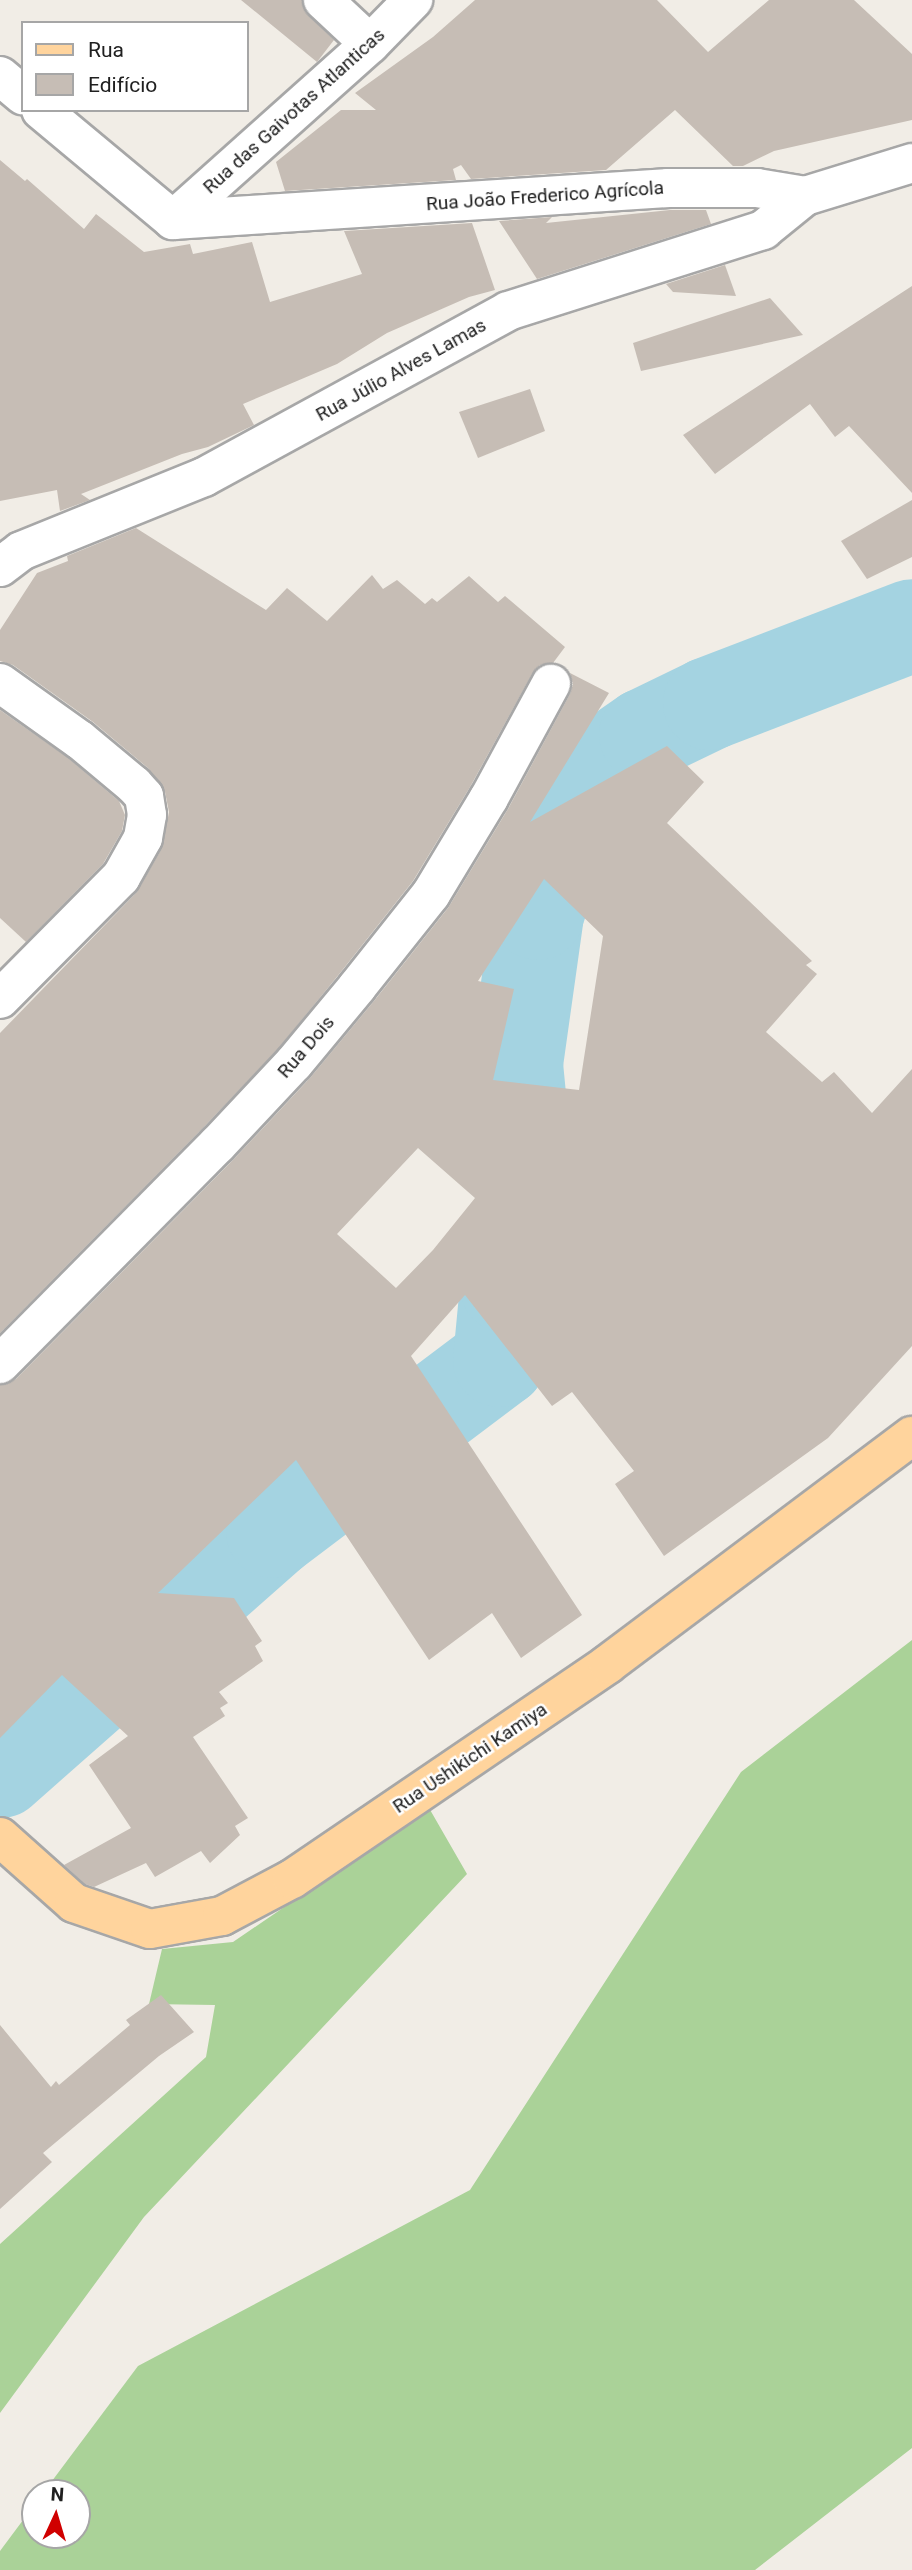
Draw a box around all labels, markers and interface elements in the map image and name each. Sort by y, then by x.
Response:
legend [21,21,248,112]
street label: Rua das Gaivotas Atlanticas [198,23,390,199]
text: Rua [88,38,124,62]
text: Edifício [88,73,157,97]
street label: Rua João Frederico Agrícola [425,176,665,216]
street label: Rua Júlio Alves Lamas [312,314,490,426]
street label: Rua Dois [273,1011,339,1083]
street label: Rua Ushikichi Kamiya [389,1698,551,1818]
north arrow [21,2479,91,2549]
text: N [50,2483,65,2506]

